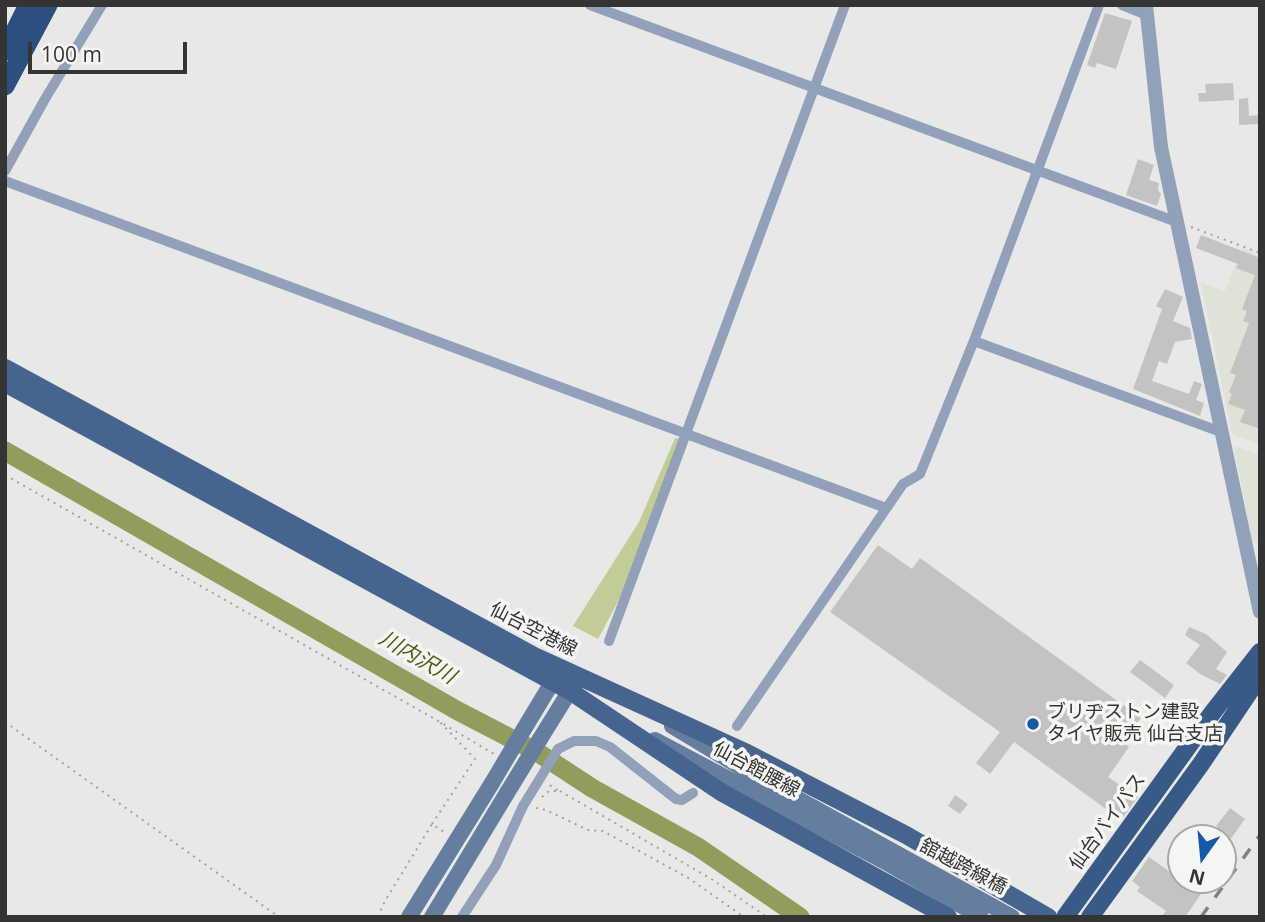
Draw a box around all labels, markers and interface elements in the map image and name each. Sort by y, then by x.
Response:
scale bar [32,28,191,72]
text: 100 m [41,40,102,68]
street label: 仙台空港線 [486,598,580,662]
water label: 川内沢川 [374,626,460,690]
place label: ブリヂストン建設 タイヤ販売 仙台支店 [1047,702,1223,746]
marker: ブリヂストン建設 タイヤ販売 仙台支店 [1025,716,1041,732]
street label: 仙台館腰線 [709,738,803,802]
street label: 仙台バイパス [1065,769,1151,875]
north arrow [1167,824,1237,894]
street label: 舘越跨線橋 [916,835,1010,899]
text: N [1186,863,1208,892]

